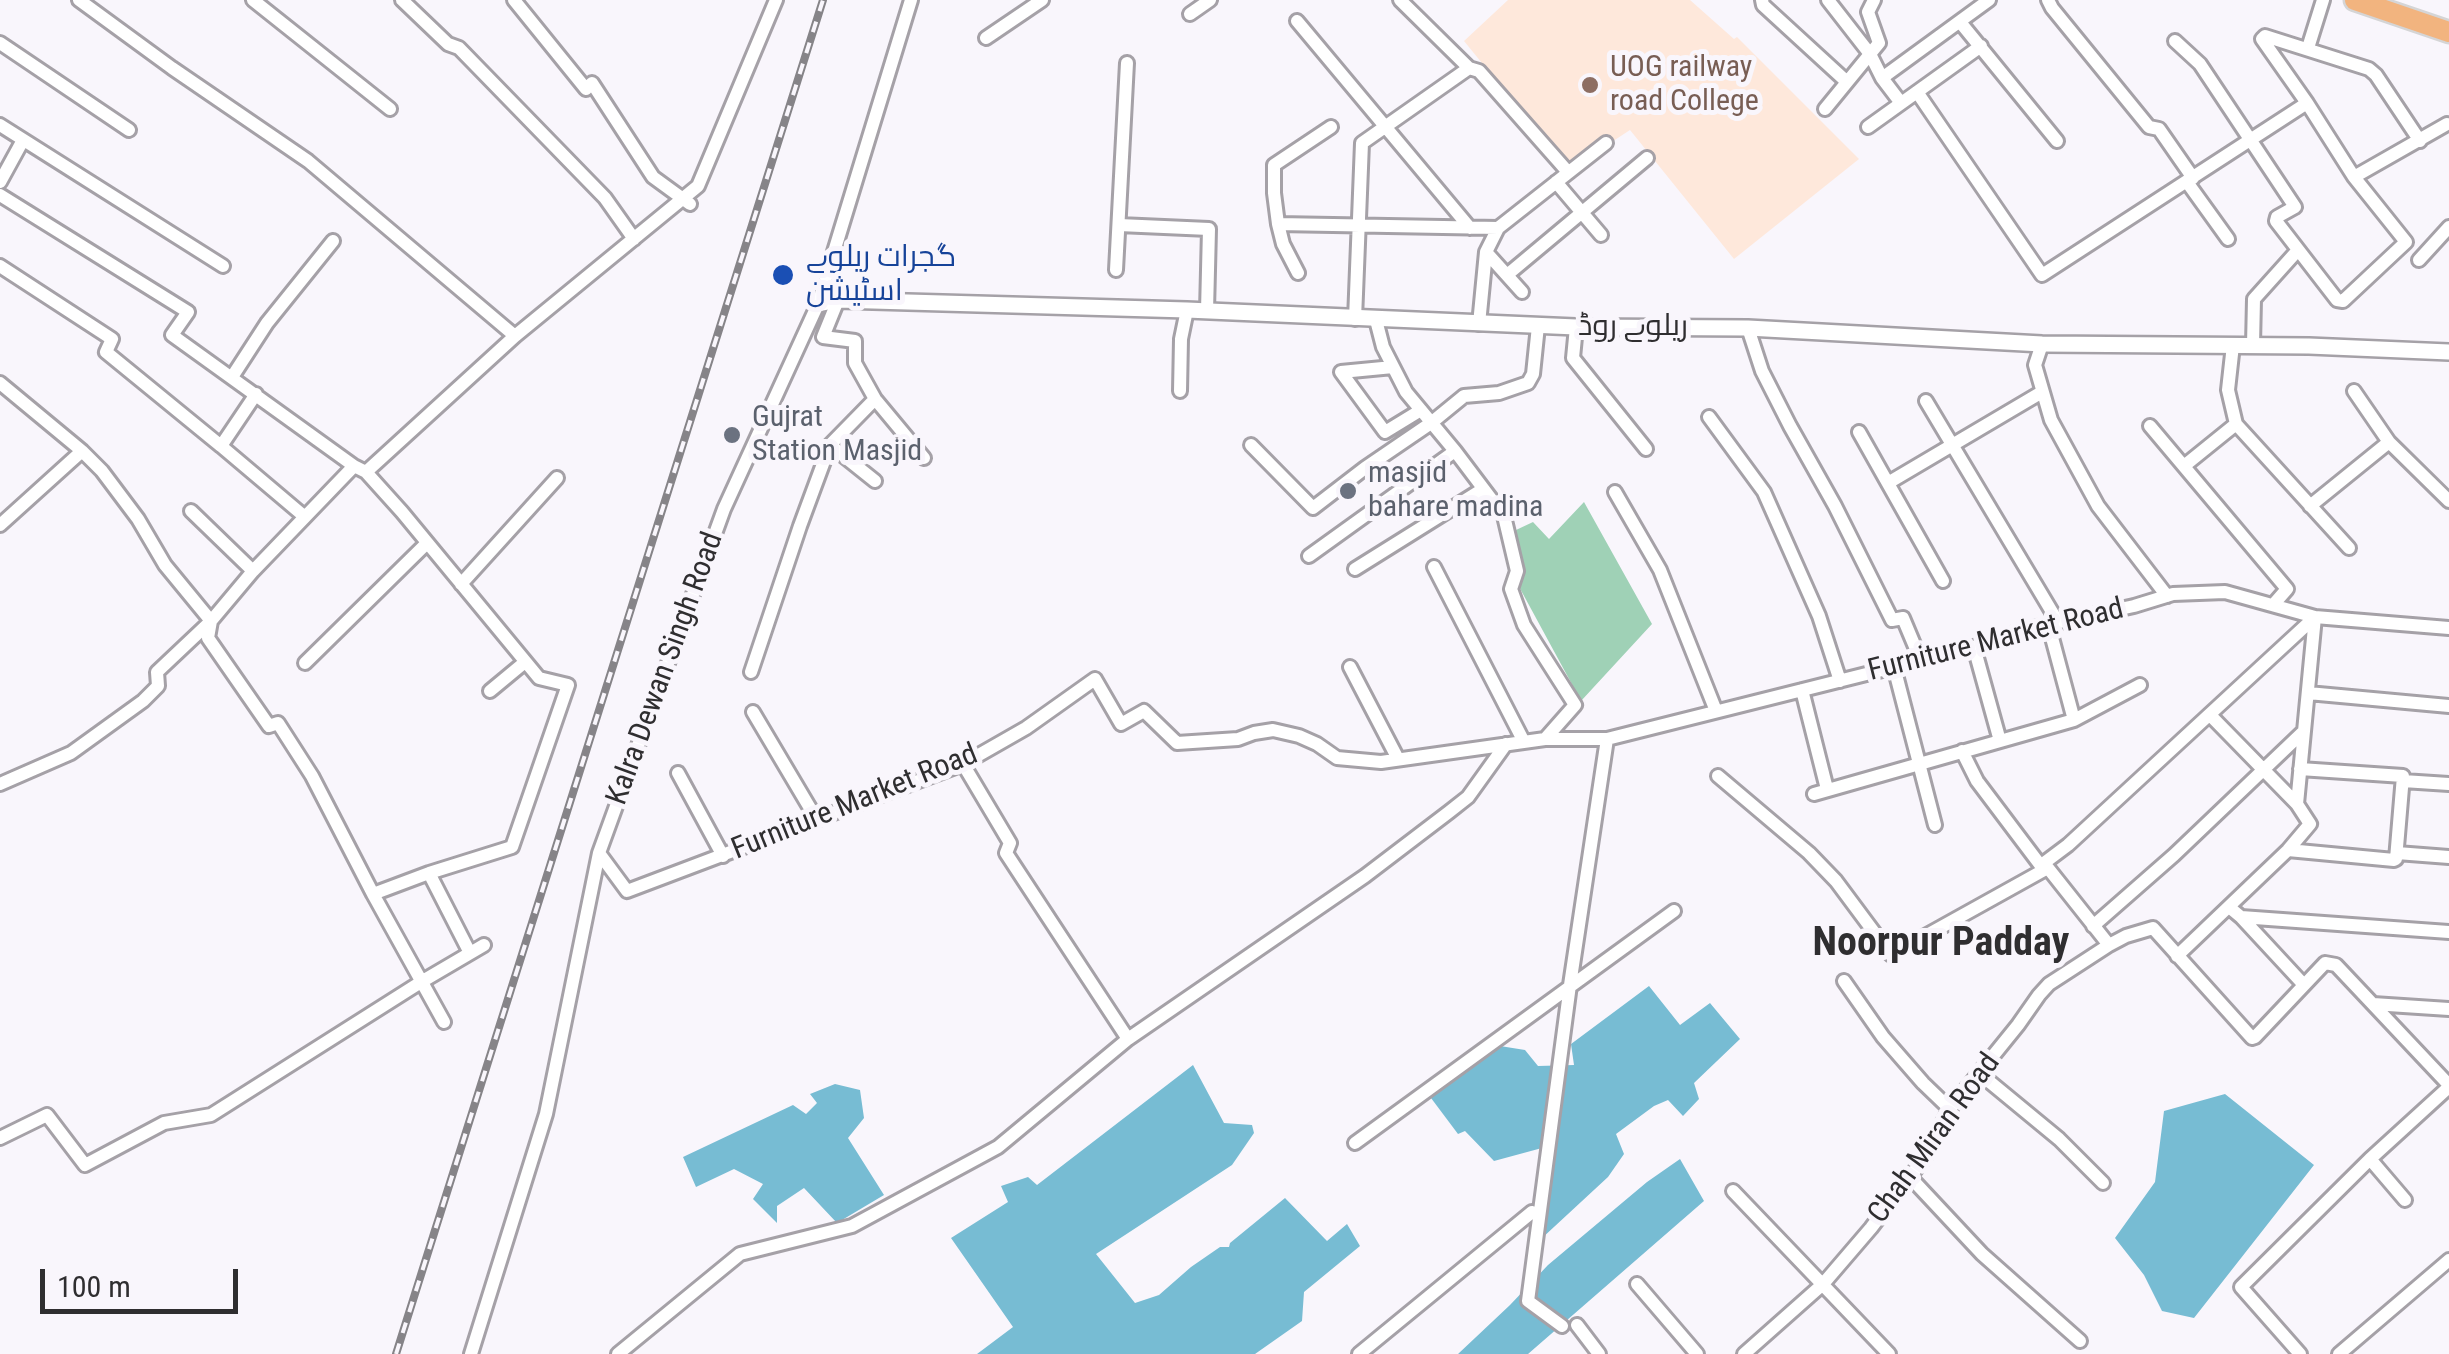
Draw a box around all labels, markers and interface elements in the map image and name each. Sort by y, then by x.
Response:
place label: UOG railway road College [1610,50,1759,120]
marker: UOG railway road College [1579,74,1601,96]
place label: گجرات ریلوے اسٹیشن [806,240,956,310]
marker: گجرات ریلوے اسٹیشن [770,262,796,288]
street label: ریلوے روڈ [1578,309,1688,345]
place label: Gujrat Station Masjid [752,400,922,470]
marker: Gujrat Station Masjid [721,424,743,446]
place label: masjid bahare madina [1368,456,1543,526]
marker: masjid bahare madina [1337,480,1359,502]
street label: Kalra Dewan Singh Road [600,528,732,810]
street label: Furniture Market Road [1865,592,2127,690]
street label: Furniture Market Road [727,737,983,869]
district label: Noorpur Padday [1813,921,2069,969]
street label: Chah Miran Road [1861,1047,2009,1231]
scale bar [45,1249,242,1311]
text: 100 m [57,1269,131,1304]

